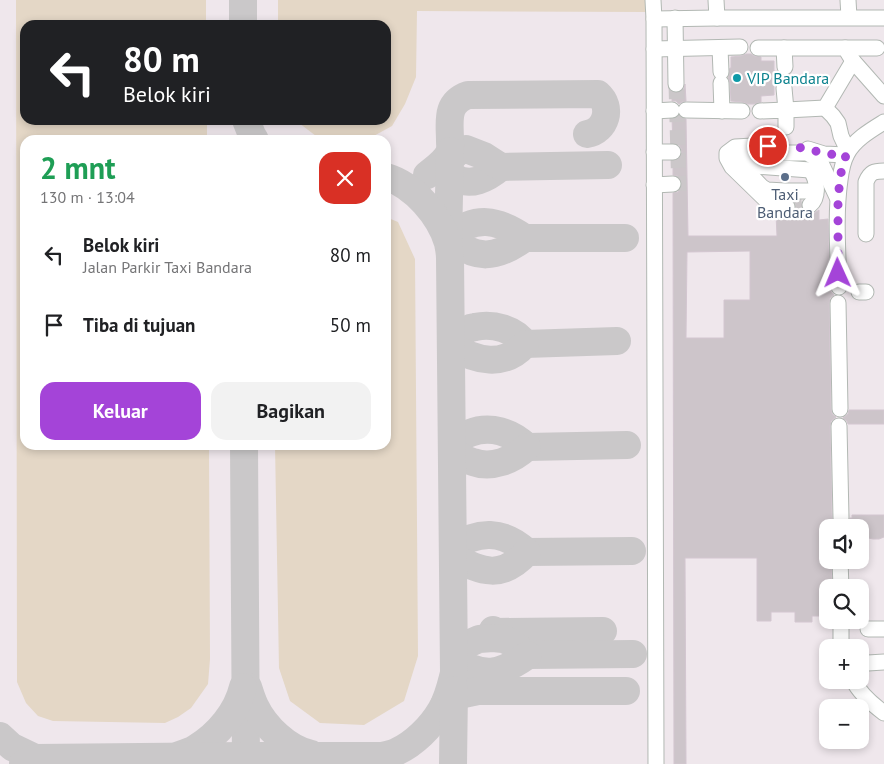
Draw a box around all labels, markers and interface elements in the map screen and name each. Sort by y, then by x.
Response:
text: 80 m [123,36,200,82]
icon: left [40,40,105,105]
place label: VIP Bandara [746,68,829,88]
marker: VIP Bandara [731,72,743,84]
text: Belok kiri [123,80,211,108]
pin [747,125,789,167]
icon: arrive [754,132,782,160]
text: 2 mnt [40,148,116,187]
button: close [319,152,371,204]
marker: Taxi Bandara [779,171,791,183]
place label: Taxi Bandara [757,184,813,222]
text: 130 m · 13:04 [40,187,135,207]
text: Belok kiri [83,233,159,257]
icon: left [40,241,68,269]
text: 80 m [330,243,371,267]
position arrow [811,246,863,298]
text: Jalan Parkir Taxi Bandara [83,257,252,277]
icon: arrive [40,311,68,339]
text: Tiba di tujuan [83,313,195,337]
text: 50 m [330,313,371,337]
button: Keluar [40,382,201,440]
button: Bagikan [211,382,371,440]
map controls [819,519,869,749]
button: sound [819,519,869,569]
button: search [819,579,869,629]
button: + [819,639,869,689]
button: − [819,699,869,749]

